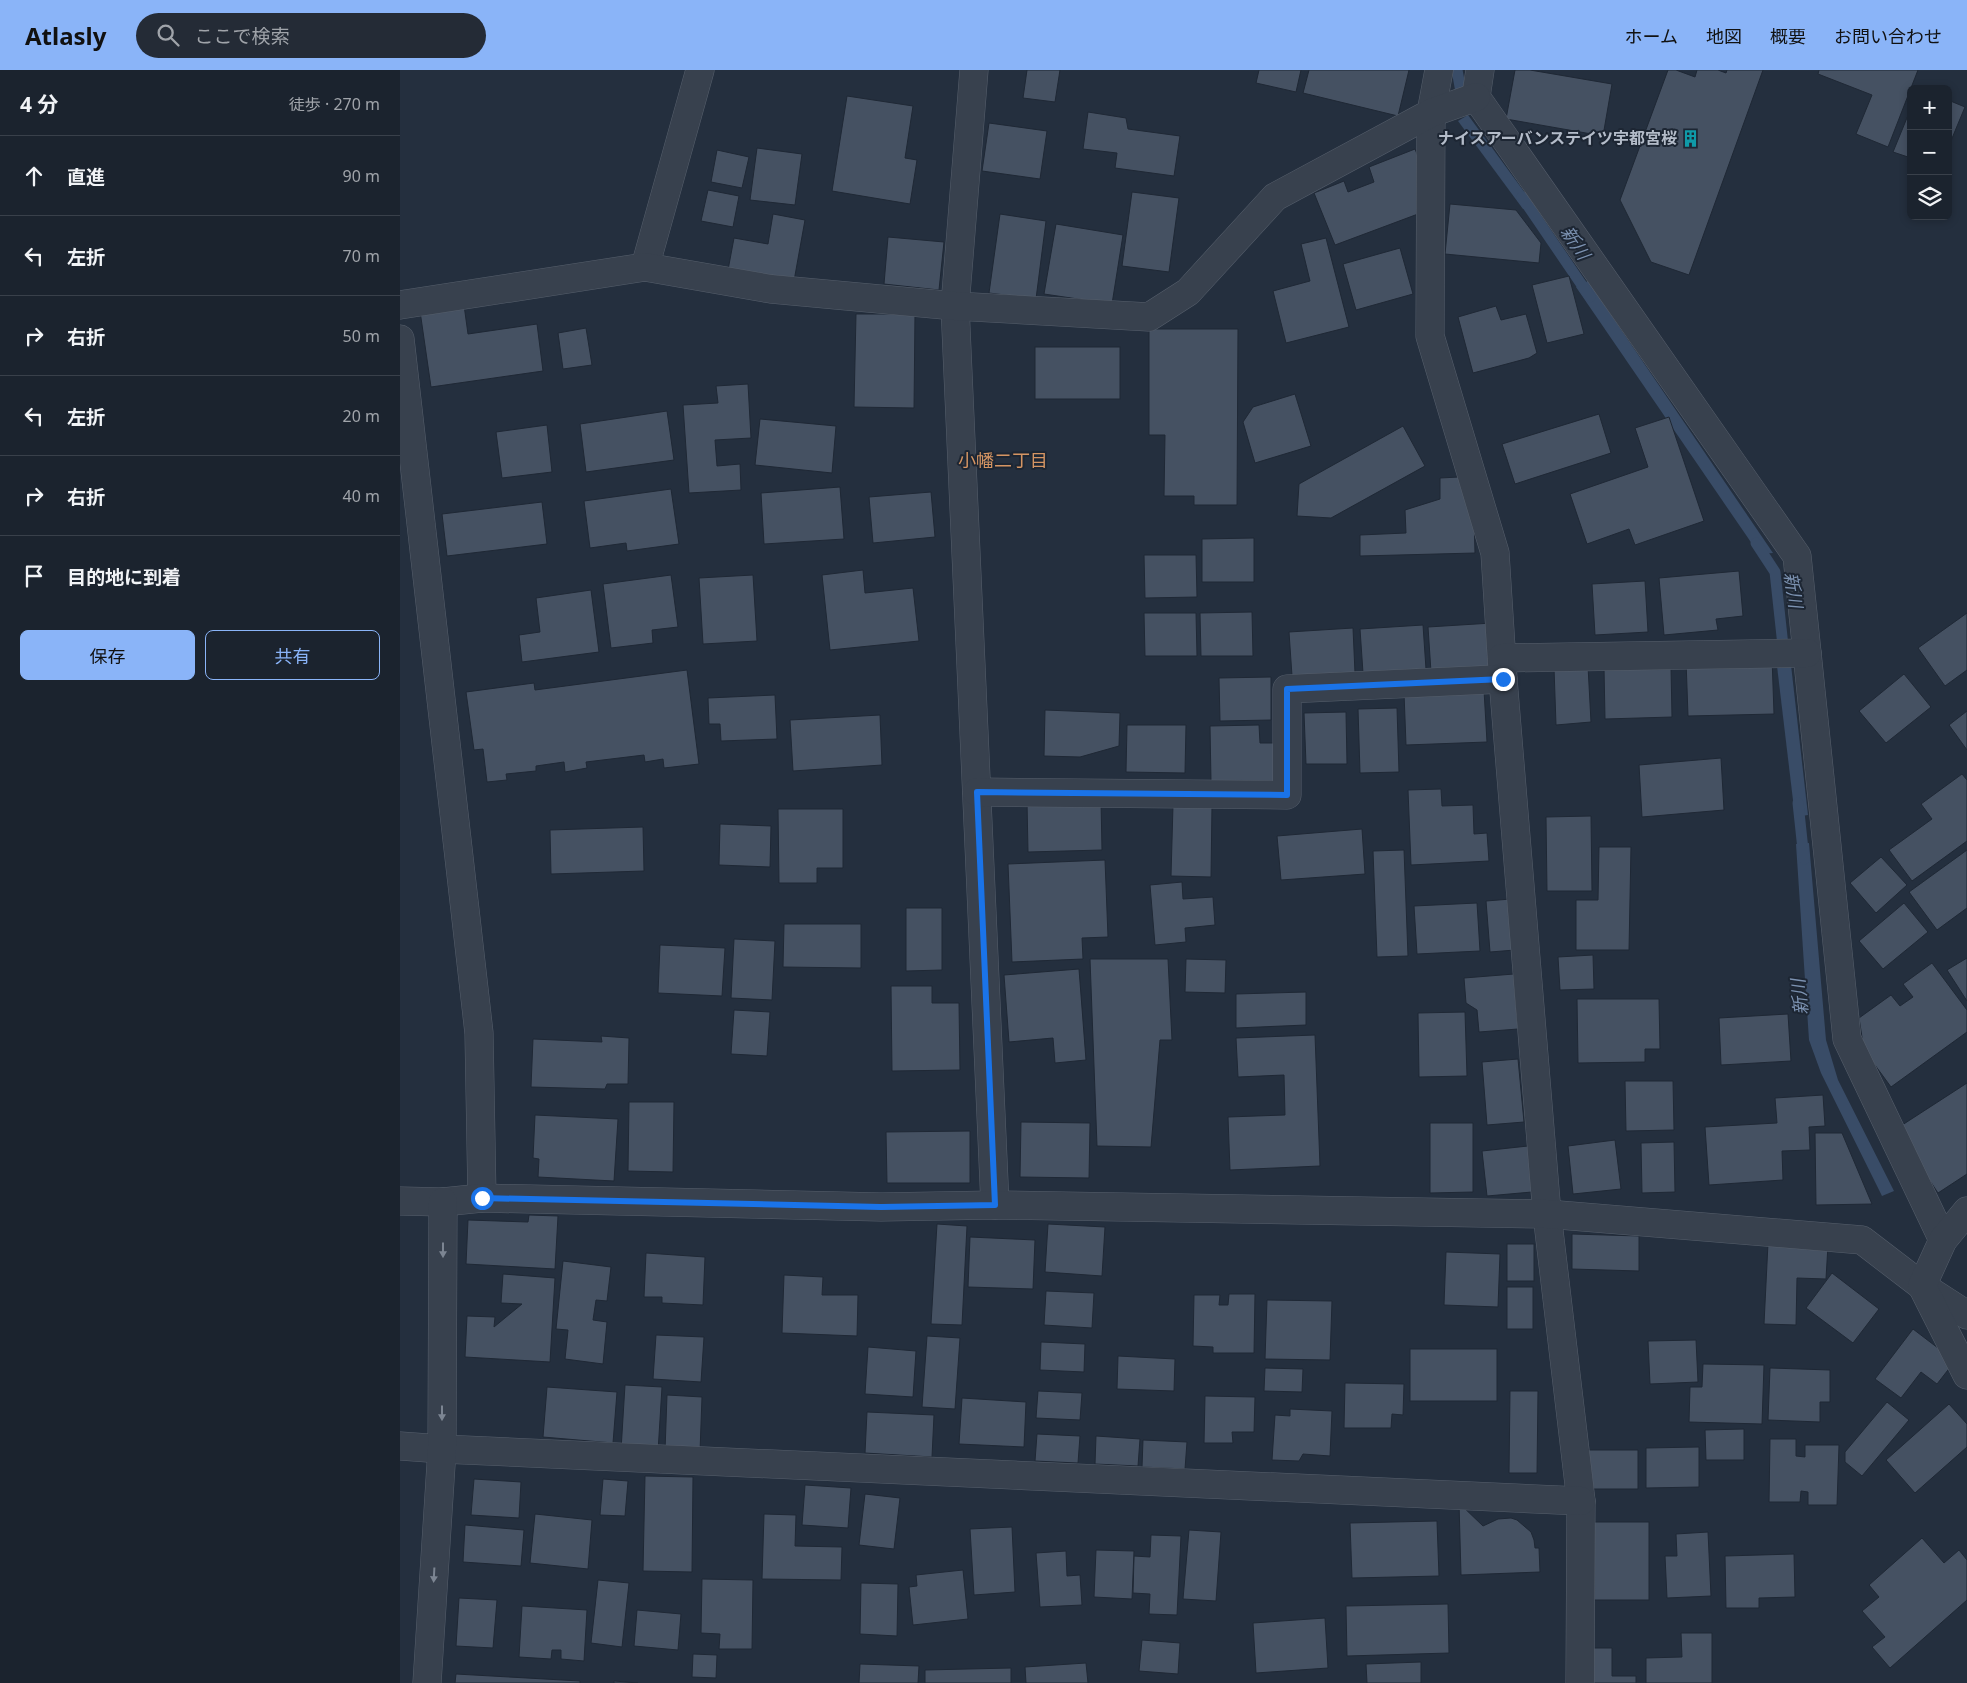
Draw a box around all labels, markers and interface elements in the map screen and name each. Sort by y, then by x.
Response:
search box [136,13,486,58]
text: Atlasly [25,19,106,52]
icon: search [154,21,182,49]
text: ここで検索 [194,23,289,49]
text: ホーム [1625,24,1678,48]
text: 地図 [1706,24,1742,48]
text: 概要 [1770,24,1806,48]
text: お問い合わせ [1834,24,1942,48]
map controls [1907,85,1952,220]
button: + [1907,85,1952,130]
text: 4 分 [20,90,58,118]
text: 徒歩 · 270 m [289,93,380,115]
place label: ナイスアーバンステイツ宇都宮桜 [1438,127,1677,149]
building icon: ナイスアーバンステイツ宇都宮桜 [1681,128,1701,148]
button: − [1907,130,1952,175]
icon: ahead [20,162,48,190]
text: 直進 [67,164,105,190]
text: 90 m [343,165,380,187]
button: layers [1907,175,1952,220]
water label: 新川 [1556,221,1597,266]
icon: left [20,242,48,270]
text: 左折 [67,244,105,270]
text: 70 m [343,245,380,267]
icon: right [20,322,48,350]
text: 右折 [67,324,105,350]
text: 50 m [343,325,380,347]
icon: left [20,402,48,430]
text: 左折 [67,404,105,430]
text: 20 m [343,405,380,427]
district label: 小幡二丁目 [958,448,1048,472]
icon: right [20,482,48,510]
text: 右折 [67,484,105,510]
text: 40 m [343,485,380,507]
icon: arrive [20,562,48,590]
text: 目的地に到着 [67,564,181,590]
water label: 新川 [1779,570,1809,611]
button: 保存 [20,630,195,680]
button: 共有 [205,630,380,680]
route end [1492,668,1515,691]
water label: 新川 [1785,976,1813,1016]
route start [471,1187,494,1210]
one-way arrow [439,1243,447,1259]
one-way arrow [438,1405,446,1421]
one-way arrow [430,1567,438,1583]

